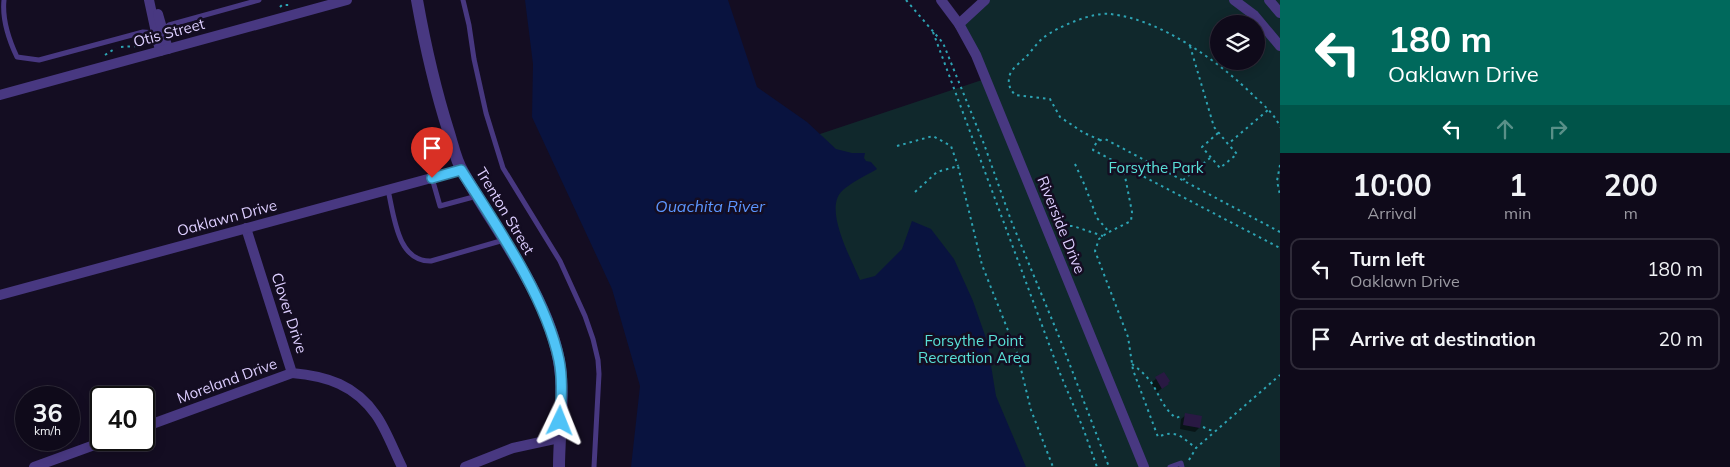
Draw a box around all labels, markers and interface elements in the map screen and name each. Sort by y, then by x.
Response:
street label: Otis Street [131,14,207,51]
map controls [1210,15,1265,70]
button: layers [1210,15,1265,70]
text: 180 m [1388,17,1492,61]
icon: left [1305,20,1370,85]
text: Oaklawn Drive [1388,60,1539,88]
icon: left [1438,115,1466,143]
icon: ahead [1491,115,1519,143]
icon: right [1544,115,1572,143]
pin [411,127,453,178]
icon: arrive [418,134,446,162]
park label: Forsythe Park [1108,158,1204,177]
street label: Trenton Street [472,164,539,258]
text: 10:00 [1352,166,1432,204]
text: 1 [1509,166,1527,204]
text: 200 [1604,166,1658,204]
street label: Riverside Drive [1033,173,1090,276]
street label: Oaklawn Drive [175,195,279,240]
water label: Ouachita River [655,196,766,216]
text: Arrival [1368,203,1417,223]
text: min [1504,203,1531,223]
text: m [1624,203,1638,223]
text: Turn left [1350,247,1425,271]
icon: left [1307,255,1335,283]
text: 180 m [1647,257,1703,281]
street label: Clover Drive [267,270,311,356]
text: Oaklawn Drive [1350,271,1460,291]
icon: arrive [1307,325,1335,353]
text: Arrive at destination [1350,327,1536,351]
text: 20 m [1659,327,1703,351]
park label: Forsythe Point Recreation Area [918,331,1030,367]
street label: Moreland Drive [174,354,280,407]
speed limit sign: 40 [90,386,155,451]
position arrow [533,394,585,446]
text: 36 [32,397,63,428]
text: km/h [34,423,61,438]

